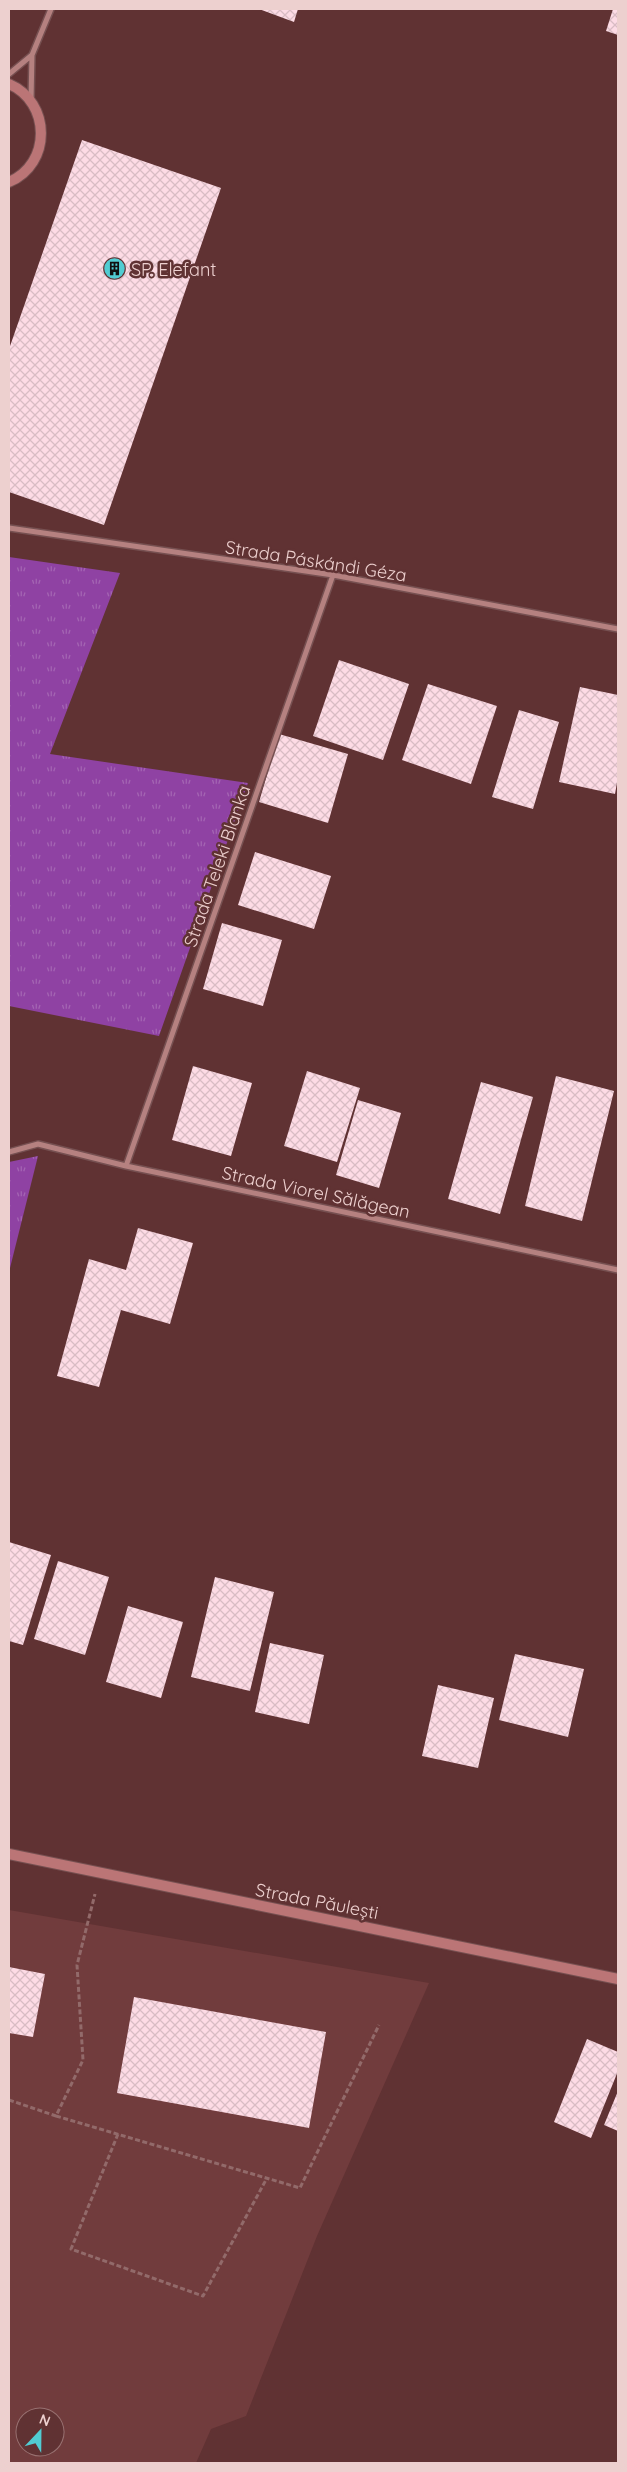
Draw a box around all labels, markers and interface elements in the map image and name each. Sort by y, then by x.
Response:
building icon: SP. Elefant [103,257,127,281]
place label: SP. Elefant [131,258,216,281]
street label: Strada Páskándi Géza [224,535,408,587]
street label: Strada Teleki Blanka [179,782,255,950]
street label: Strada Viorel Sălăgean [220,1161,412,1223]
street label: Strada Păulești [254,1878,380,1924]
north arrow [15,2407,65,2457]
text: N [37,2410,53,2430]

